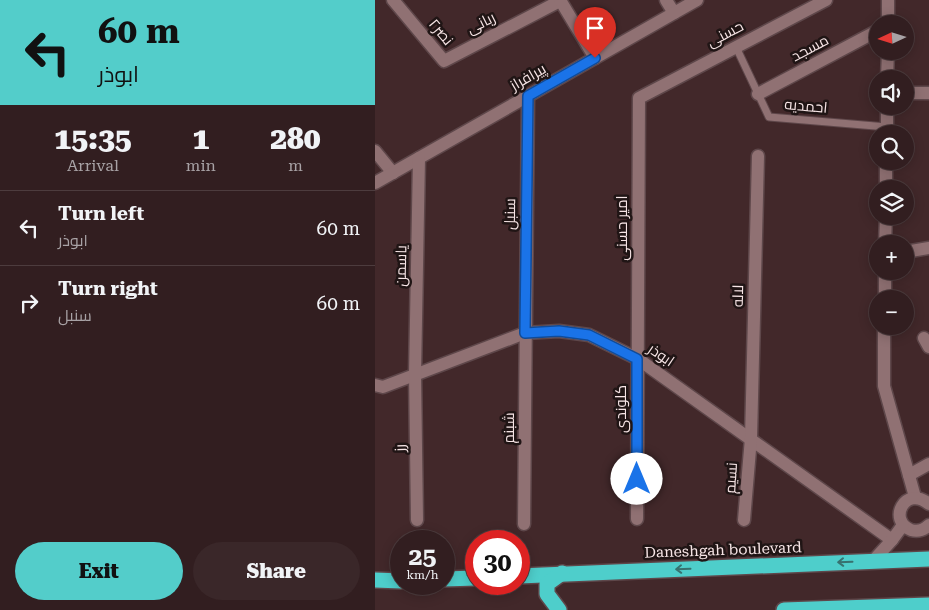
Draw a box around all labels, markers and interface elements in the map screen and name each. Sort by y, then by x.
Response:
pin [574,7,616,58]
street label: ربانی [464,8,499,39]
text: 60 m [98,11,180,52]
icon: arrive [581,14,609,42]
street label: نصر۲ [425,15,457,49]
north arrow [869,15,914,60]
map controls [869,15,914,335]
street label: حسنی [704,17,747,52]
icon: left [15,20,80,85]
street label: مسجد [788,31,832,65]
street label: پیرافراز [506,60,550,96]
text: ابوذر [98,62,139,87]
button: sound [869,70,914,115]
street label: احمدیه [784,95,828,117]
text: 15:35 [54,121,132,156]
text: 1 [192,121,209,156]
text: 280 [270,121,321,156]
button: search [869,125,914,170]
text: Arrival [67,156,119,175]
text: min [186,156,216,175]
text: m [288,156,303,175]
button: layers [869,180,914,225]
street label: امیر حسنی [613,195,632,261]
street label: سنبل [501,198,520,230]
text: Turn left [58,202,144,225]
icon: left [15,214,43,242]
text: 60 m [317,217,360,240]
text: ابوذر [58,231,88,250]
button: + [869,235,914,280]
street label: یاسمن [392,245,411,287]
text: Turn right [58,277,158,300]
street label: لاله [729,285,747,307]
icon: right [15,289,43,317]
button: − [869,290,914,335]
text: 60 m [317,292,360,315]
text: سنبل [58,306,92,325]
street label: ابوذر [644,339,678,370]
street label: کلوندی [612,385,631,433]
street label: شبنم [500,412,519,444]
street label: رز [391,444,409,453]
position arrow [610,452,662,504]
street label: نسیم [721,462,742,494]
speed limit sign: 30 [465,530,530,595]
street label: Daneshgah boulevard [644,538,802,562]
button: Exit [15,542,183,600]
button: Share [193,542,360,600]
text: 25 [408,542,437,571]
one-way arrow [838,558,854,567]
one-way arrow [675,564,691,573]
text: km/h [406,568,439,582]

